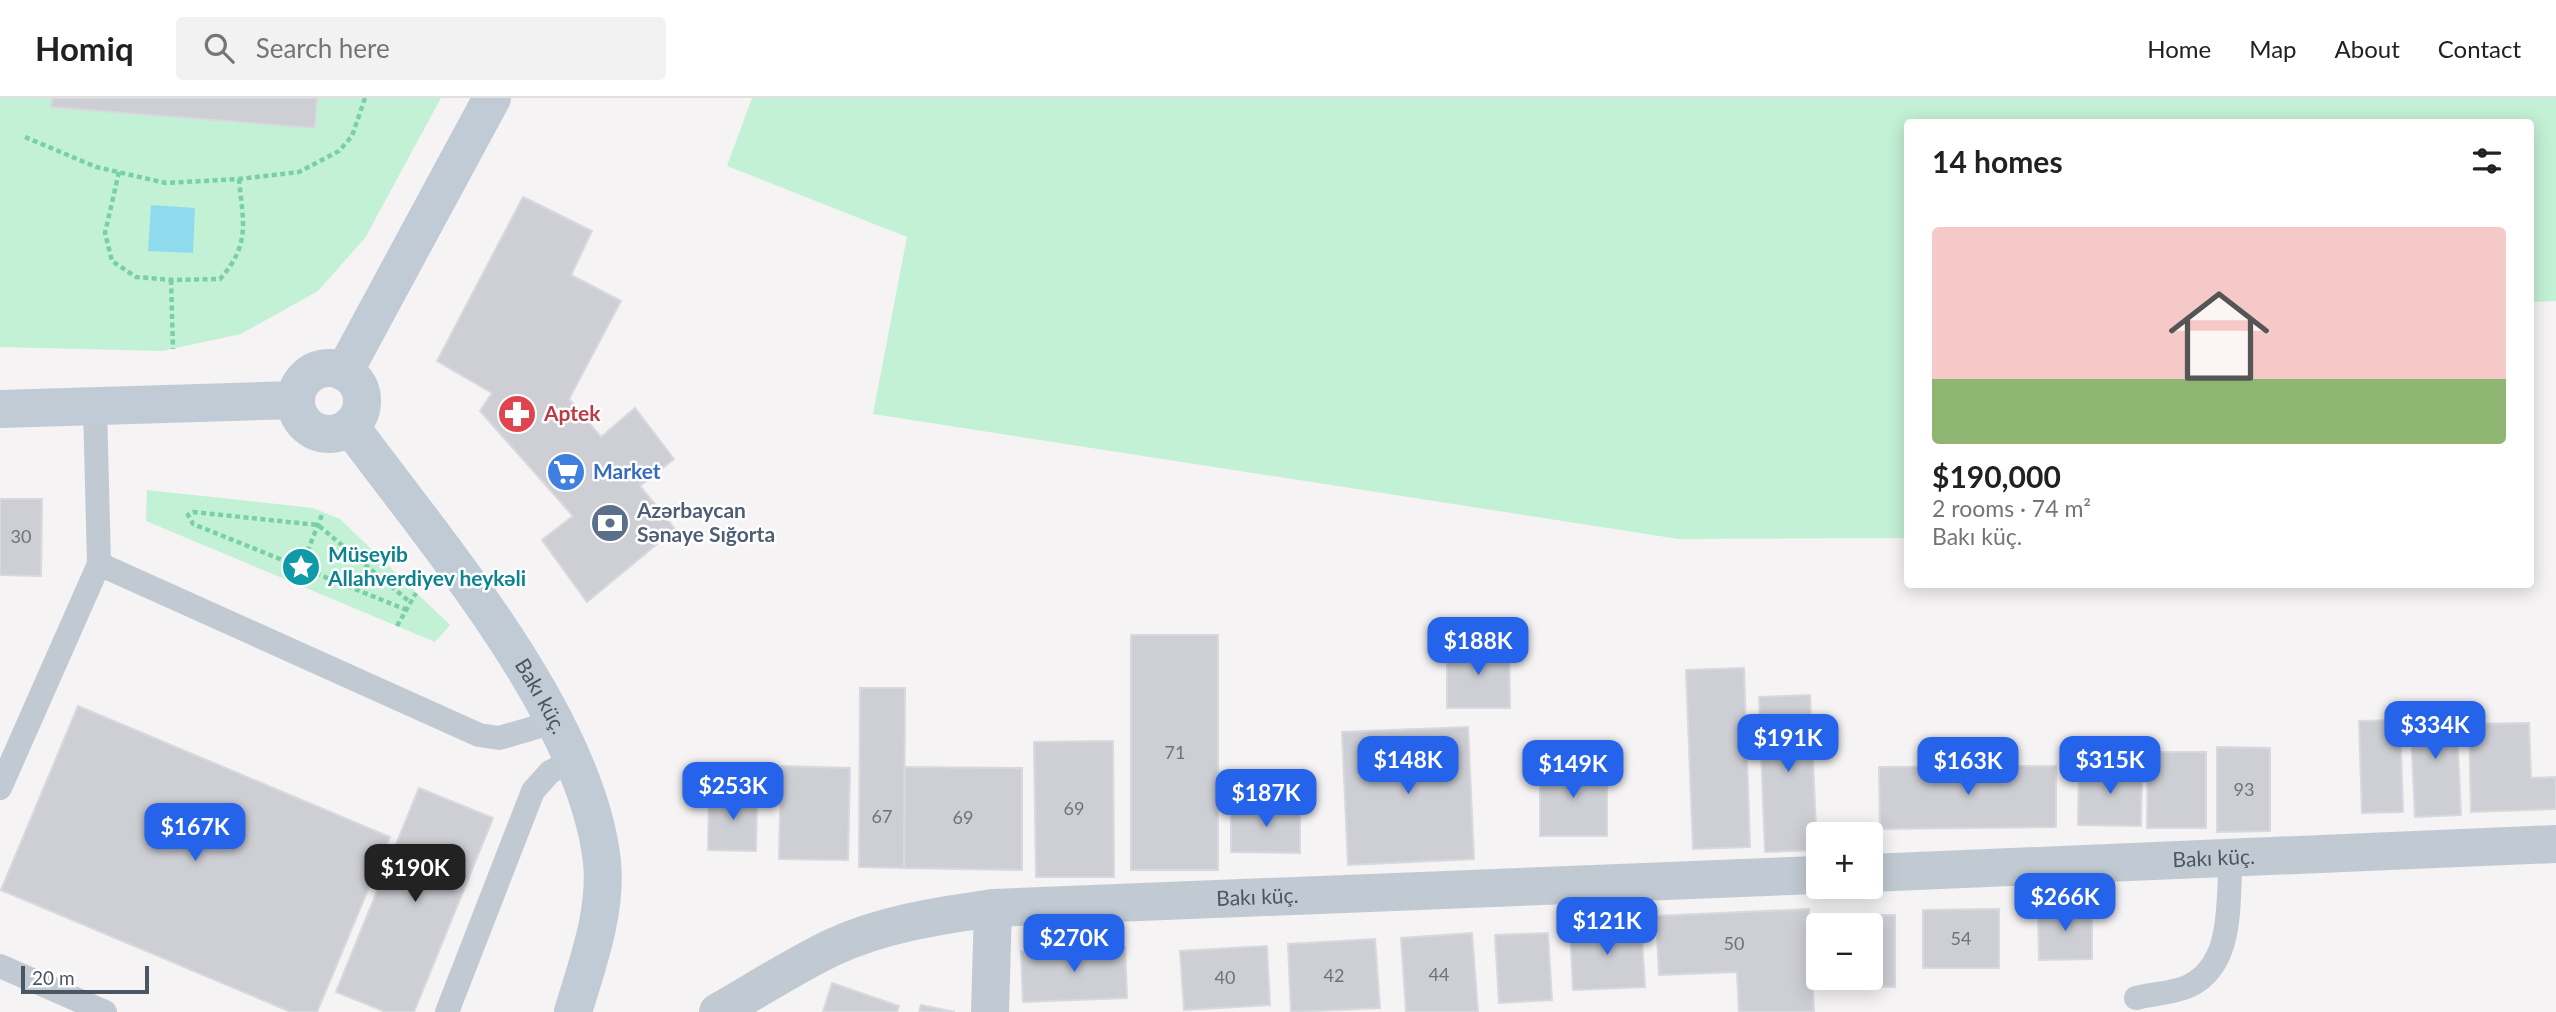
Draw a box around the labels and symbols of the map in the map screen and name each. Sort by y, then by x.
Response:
pharmacy icon: Aptek [496,393,538,435]
place label: Aptek [543,400,601,425]
supermarket icon: Market [545,451,587,493]
place label: Market [593,458,661,483]
place label: Azərbaycan Sənaye Sığorta [636,497,775,546]
bank icon: Azərbaycan Sənaye Sığorta [589,502,631,544]
house number: 30 [11,525,31,547]
place label: Müseyib Allahverdiyev heykəli [327,541,526,590]
place icon: Müseyib Allahverdiyev heykəli [280,546,322,588]
pin: $188K [1429,618,1527,677]
street label: Bakı küç. [511,653,573,737]
pin: $334K [2386,702,2484,761]
pin: $191K [1739,714,1837,774]
pin: $148K [1359,736,1457,796]
pin: $315K [2061,736,2159,796]
pin: $163K [1919,738,2017,797]
pin: $149K [1524,740,1622,800]
house number: 71 [1165,741,1185,763]
pin: $253K [684,762,782,822]
pin: $187K [1217,770,1315,829]
house number: 93 [2234,778,2254,800]
house number: 69 [1064,797,1084,819]
pin: $167K [146,804,244,863]
house number: 67 [872,805,892,827]
house number: 69 [953,806,973,828]
street label: Bakı küç. [2172,843,2255,871]
pin: $190K [366,844,464,904]
pin: $266K [2016,874,2114,933]
street label: Bakı küç. [1216,882,1299,910]
pin: $121K [1558,898,1656,957]
pin: $270K [1025,914,1123,974]
house number: 54 [1951,927,1971,949]
house number: 50 [1724,932,1744,954]
scale bar [21,963,149,995]
house number: 44 [1429,963,1449,985]
house number: 42 [1324,964,1344,986]
house number: 40 [1215,966,1235,988]

